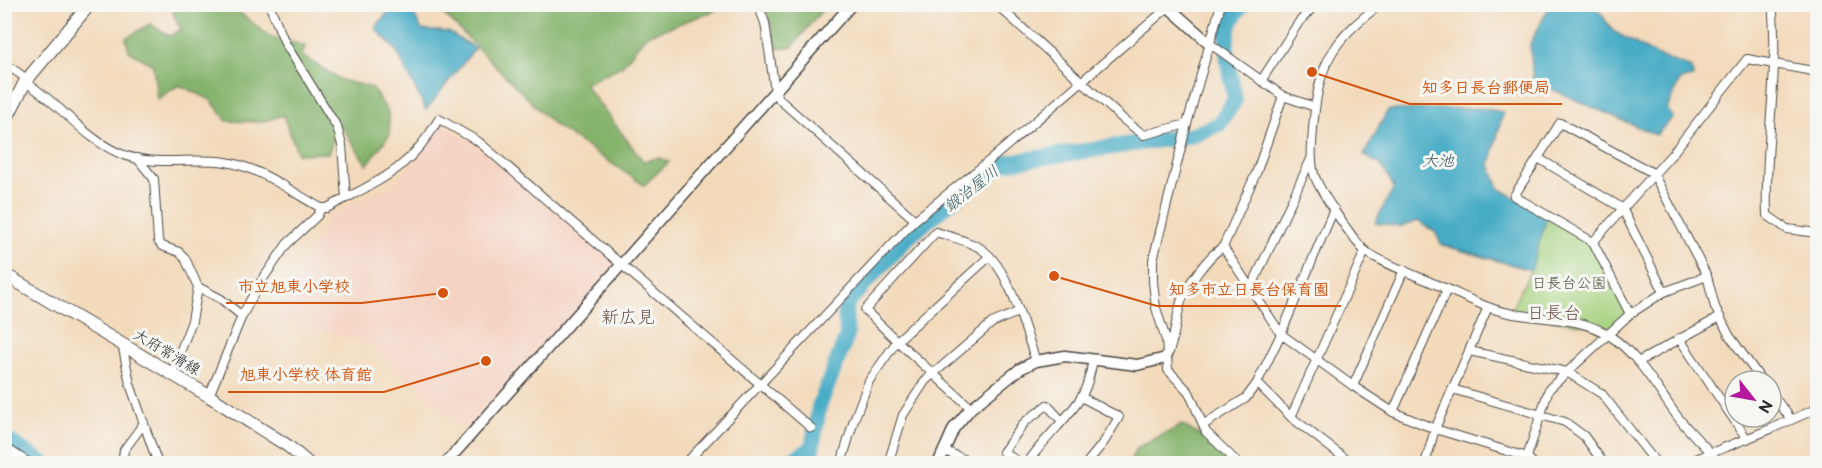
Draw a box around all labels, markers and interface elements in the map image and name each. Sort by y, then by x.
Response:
callout: 知多日長台郵便局 [1410,70,1562,104]
text: 知多日長台郵便局 [1422,79,1550,98]
water label: 大池 [1422,152,1455,171]
water label: 鍛治屋川 [941,162,1003,216]
callout: 市立旭東小学校 [226,269,362,303]
callout: 知多市立日長台保育園 [1157,272,1341,306]
park label: 日長台公園 [1531,274,1607,293]
text: 市立旭東小学校 [238,278,350,297]
text: 知多市立日長台保育園 [1169,281,1329,300]
district label: 日長台 [1527,303,1581,324]
district label: 新広見 [601,307,655,328]
street label: 大府常滑線 [130,325,204,380]
callout: 旭東小学校 体育館 [228,358,384,392]
text: 旭東小学校 体育館 [240,366,372,385]
north arrow [1723,369,1783,429]
text: N [1753,396,1776,416]

